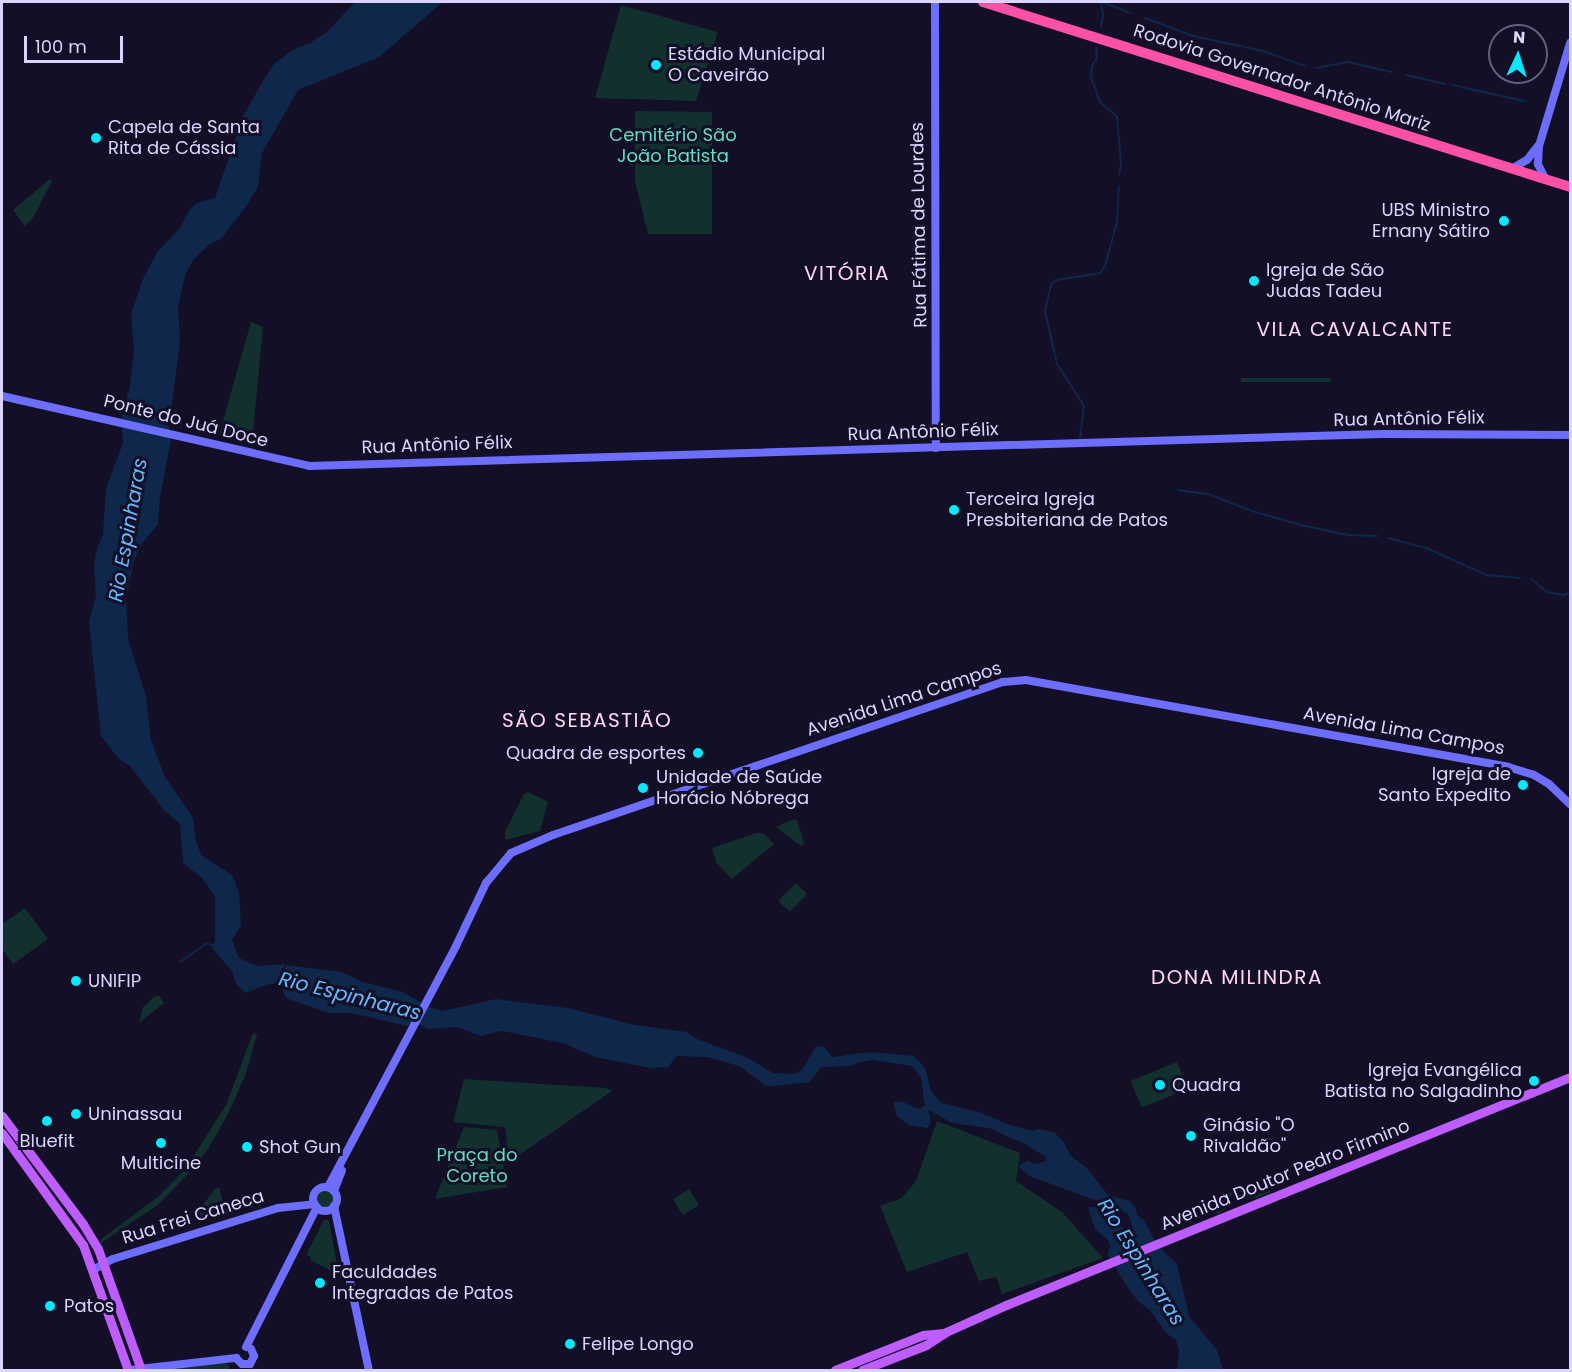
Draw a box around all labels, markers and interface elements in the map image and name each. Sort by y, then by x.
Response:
street label: Rodovia Governador Antônio Mariz [1131,20,1433,136]
scale bar [27,24,126,62]
north arrow [1488,24,1548,84]
text: N [1512,26,1526,49]
text: 100 m [35,34,87,59]
place label: Estádio Municipal O Caveirão [668,44,825,86]
marker: Estádio Municipal O Caveirão [649,58,663,72]
place label: Capela de Santa Rita de Cássia [108,117,260,160]
street label: Rua Fátima de Lourdes [906,122,932,328]
park label: Cemitério São João Batista [609,125,737,168]
marker: Capela de Santa Rita de Cássia [89,131,103,145]
place label: UBS Ministro Ernany Sátiro [1372,200,1490,242]
marker: UBS Ministro Ernany Sátiro [1495,212,1513,230]
place label: Igreja de São Judas Tadeu [1266,260,1384,302]
district label: VITÓRIA [804,261,890,285]
marker: Igreja de São Judas Tadeu [1247,274,1261,288]
district label: VILA CAVALCANTE [1256,317,1454,341]
street label: Ponte do Juá Doce [101,390,271,452]
street label: Rua Antônio Félix [1333,407,1485,431]
street label: Rua Antônio Félix [847,419,999,445]
street label: Rua Antônio Félix [361,432,513,458]
water label: Rio Espinharas [104,456,152,604]
place label: Terceira Igreja Presbiteriana de Patos [966,489,1168,532]
marker: Terceira Igreja Presbiteriana de Patos [947,503,961,517]
street label: Avenida Lima Campos [804,657,1004,741]
street label: Avenida Lima Campos [1302,703,1506,759]
district label: SÃO SEBASTIÃO [502,708,672,732]
place label: Quadra de esportes [506,742,686,764]
marker: Quadra de esportes [691,746,705,760]
place label: Igreja de Santo Expedito [1378,764,1511,806]
place label: Unidade de Saúde Horácio Nóbrega [656,767,822,810]
marker: Igreja de Santo Expedito [1516,778,1530,792]
marker: Unidade de Saúde Horácio Nóbrega [634,779,652,797]
district label: DONA MILINDRA [1151,965,1323,989]
water label: Rio Espinharas [276,967,424,1025]
place label: UNIFIP [88,970,141,992]
marker: UNIFIP [69,974,83,988]
place label: Igreja Evangélica Batista no Salgadinho [1324,1060,1522,1102]
place label: Quadra [1172,1074,1241,1096]
marker: Igreja Evangélica Batista no Salgadinho [1527,1074,1541,1088]
marker: Quadra [1153,1078,1167,1092]
place label: Uninassau [88,1103,182,1125]
marker: Uninassau [69,1107,83,1121]
marker: Bluefit [40,1114,54,1128]
street label: Avenida Doutor Pedro Firmino [1157,1115,1413,1235]
place label: Ginásio "O Rivaldão" [1203,1115,1295,1158]
marker: Ginásio "O Rivaldão" [1184,1129,1198,1143]
place label: Bluefit [19,1130,75,1152]
marker: Multicine [154,1136,168,1150]
place label: Shot Gun [259,1136,341,1158]
marker: Shot Gun [240,1140,254,1154]
park label: Praça do Coreto [437,1145,517,1188]
place label: Multicine [121,1152,201,1174]
street label: Rua Frei Caneca [119,1185,267,1249]
water label: Rio Espinharas [1092,1194,1190,1330]
place label: Faculdades Integradas de Patos [332,1262,513,1304]
marker: Faculdades Integradas de Patos [313,1276,327,1290]
place label: Patos [64,1295,114,1317]
marker: Patos [41,1297,59,1315]
place label: Felipe Longo [582,1333,694,1355]
marker: Felipe Longo [563,1337,577,1351]

